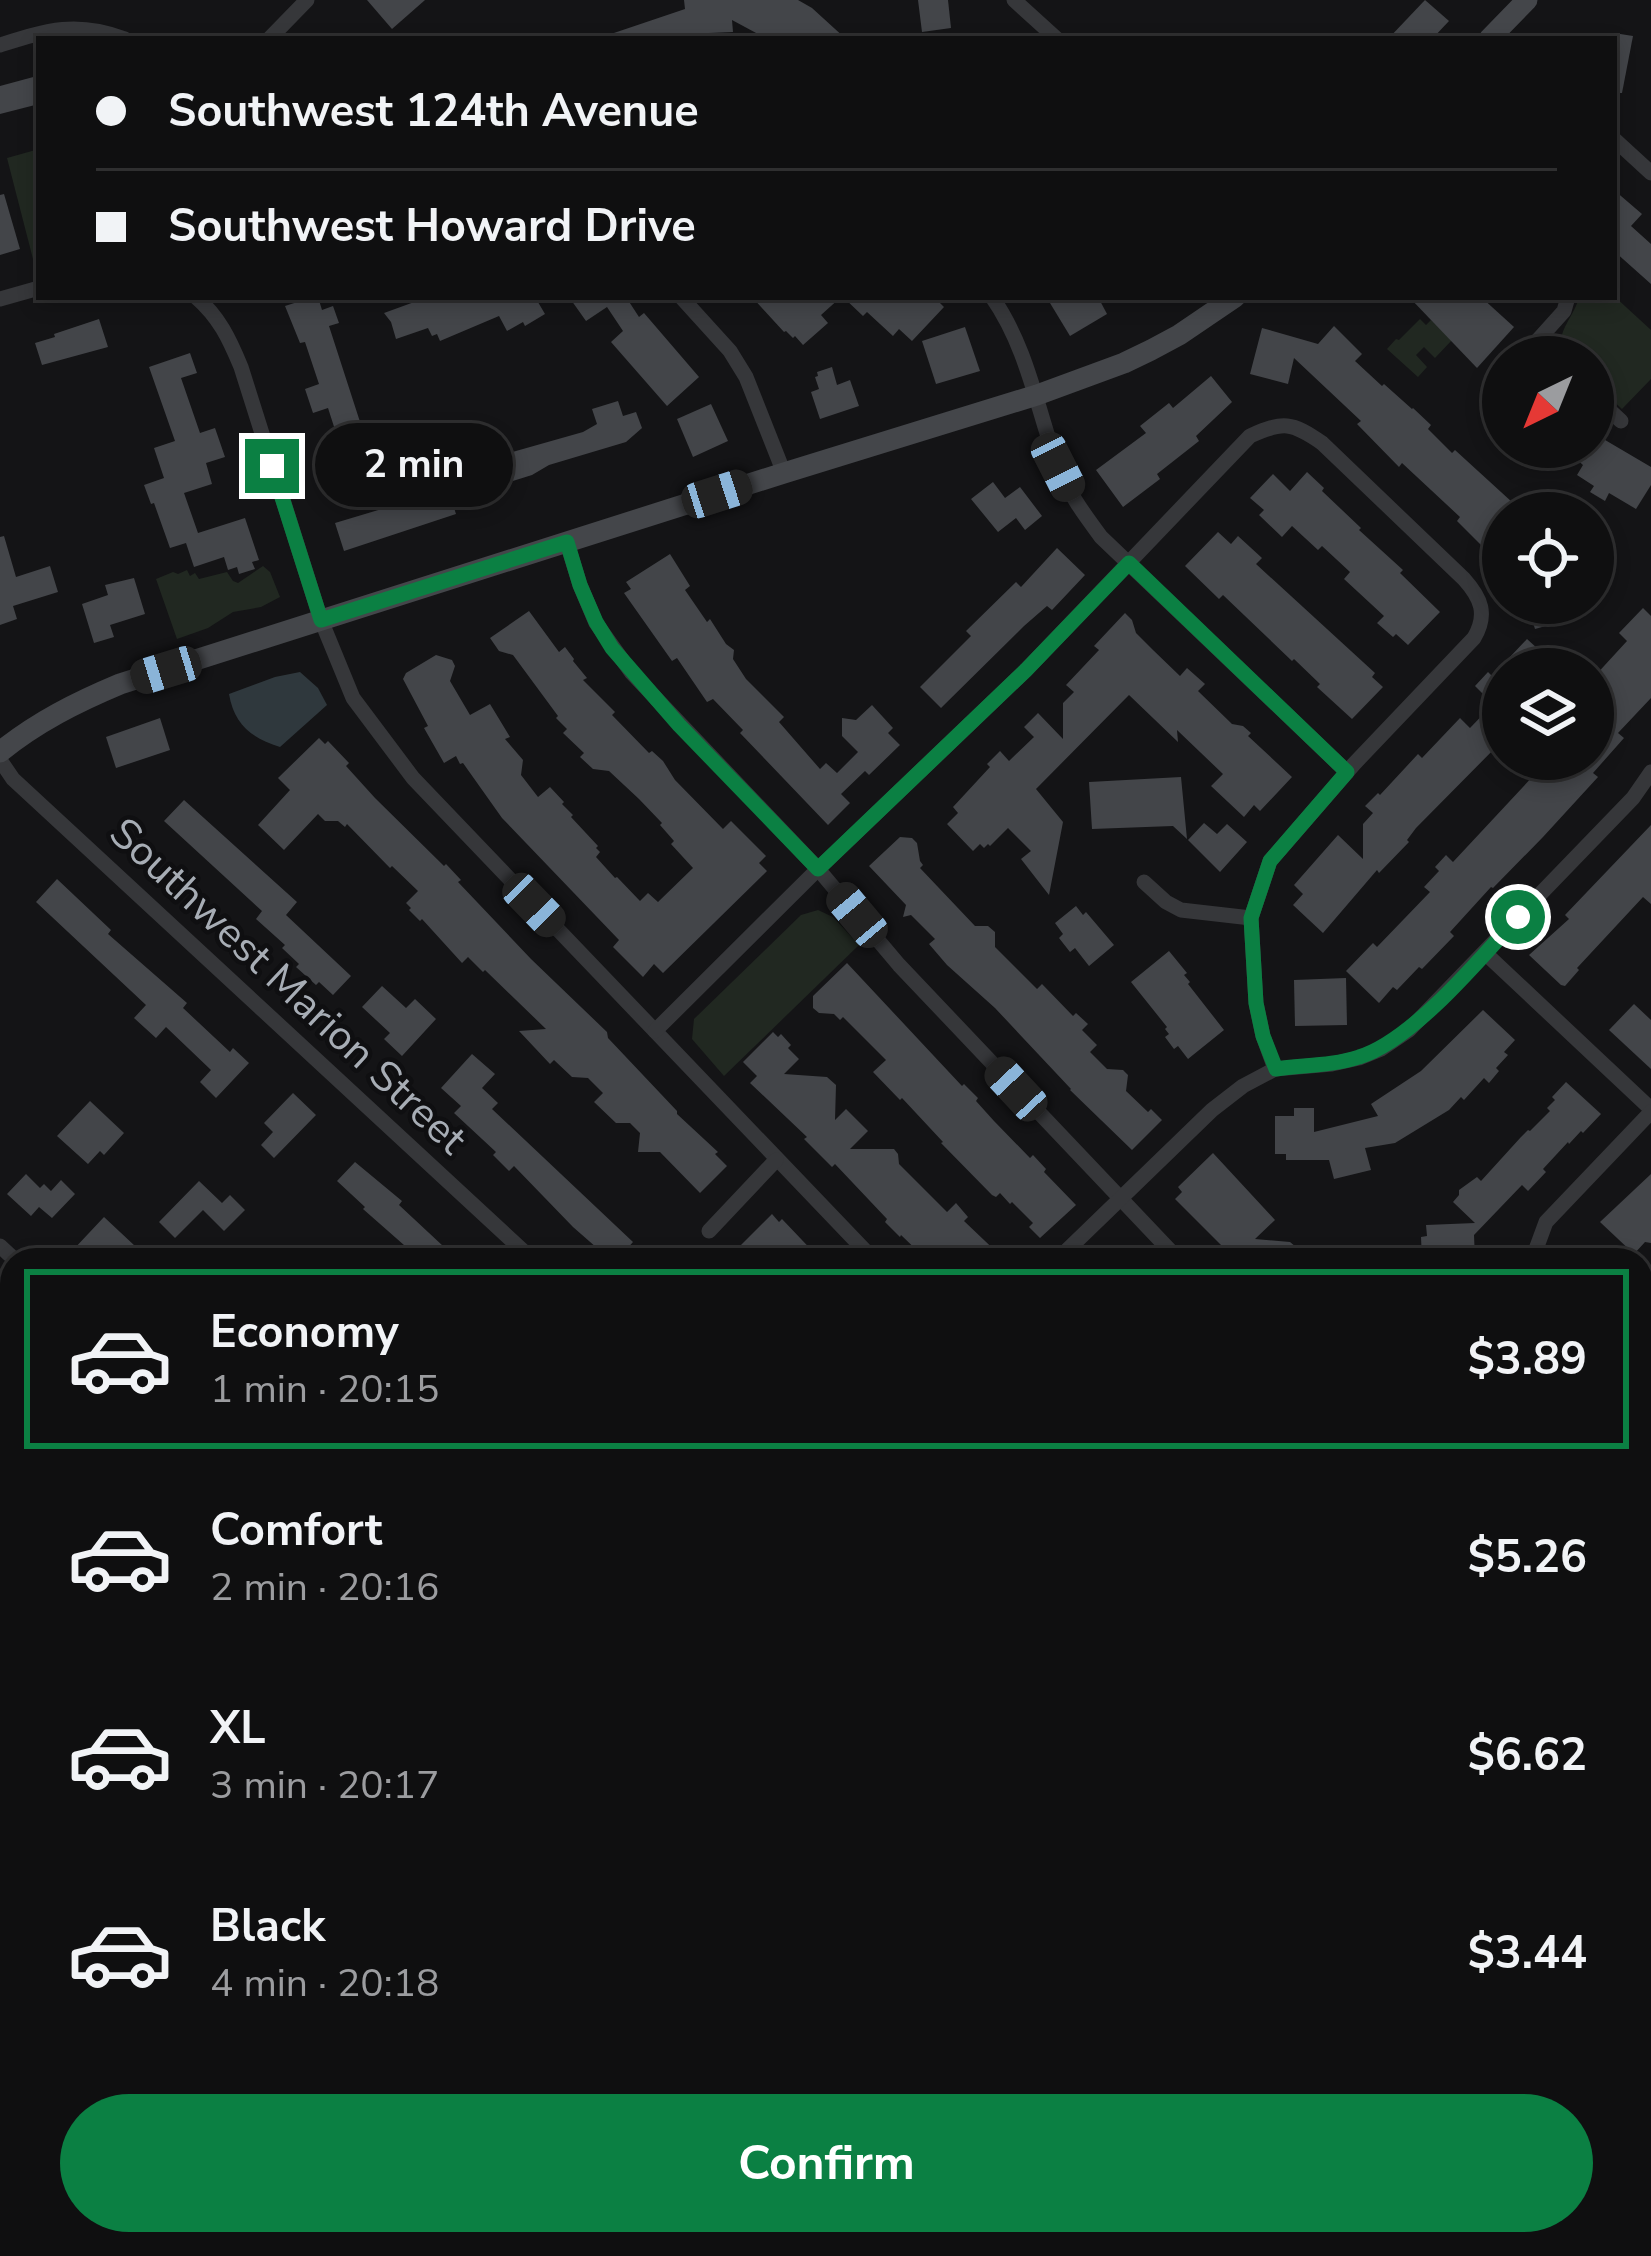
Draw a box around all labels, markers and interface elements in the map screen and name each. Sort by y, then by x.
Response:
text: Southwest 124th Avenue [168,81,699,142]
text: Southwest Howard Drive [168,196,696,257]
north arrow [1482,336,1614,468]
map controls [1482,336,1614,780]
callout: 2 min [314,424,512,508]
car [1026,427,1090,507]
text: 2 min [364,438,464,491]
route end [245,439,299,493]
car [677,466,757,522]
button: locate [1482,492,1614,624]
car [126,642,206,698]
button: layers [1482,648,1614,780]
street label: Southwest Marion Street [97,805,479,1167]
car [496,867,572,943]
car [820,876,894,954]
route start [1491,890,1545,944]
car [978,1050,1054,1128]
text: Economy [210,1302,399,1363]
icon: car [66,1305,174,1413]
text: $3.89 [1468,1329,1587,1390]
text: 1 min · 20:15 [210,1363,439,1416]
text: Comfort [210,1500,382,1561]
icon: car [66,1503,174,1611]
text: $5.26 [1468,1527,1587,1588]
text: 2 min · 20:16 [210,1561,439,1614]
text: XL [210,1698,266,1759]
icon: car [66,1701,174,1809]
text: $6.62 [1468,1725,1587,1786]
text: 3 min · 20:17 [210,1759,439,1812]
text: Black [210,1896,325,1957]
icon: car [66,1899,174,2007]
text: $3.44 [1468,1923,1587,1984]
text: 4 min · 20:18 [210,1957,439,2010]
button: Confirm [60,2094,1593,2232]

